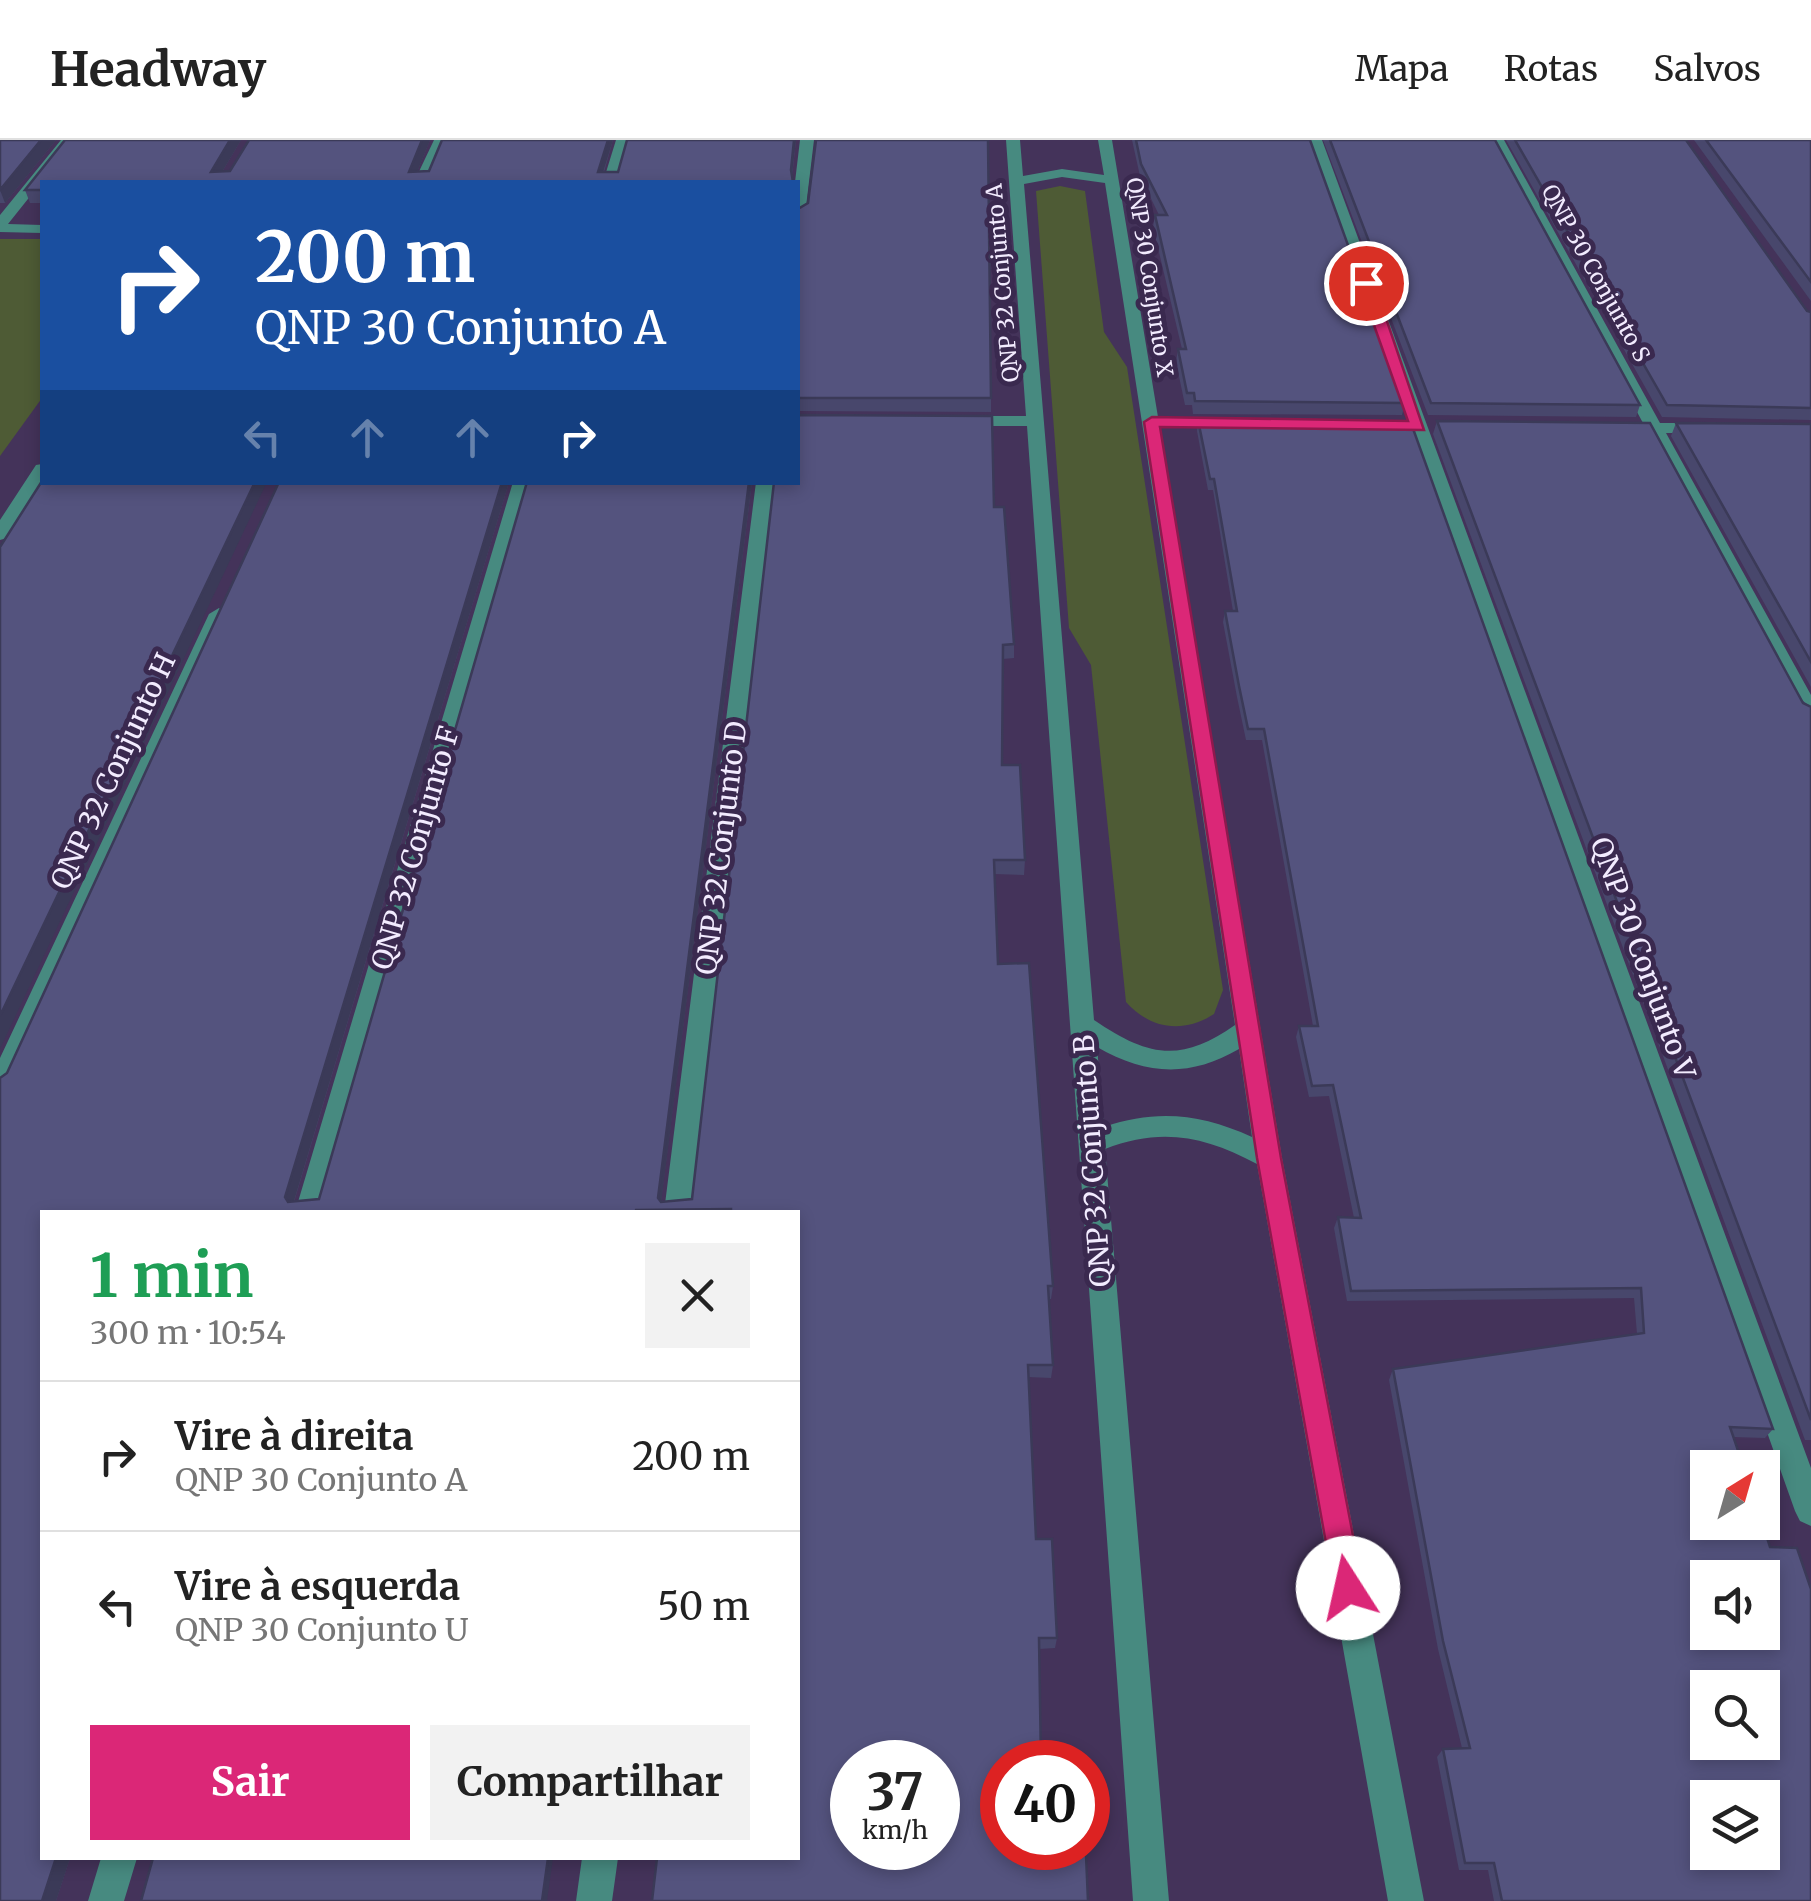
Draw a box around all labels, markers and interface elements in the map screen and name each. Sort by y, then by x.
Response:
text: Headway [50,39,266,99]
text: Mapa [1355,47,1449,91]
text: Rotas [1504,47,1598,91]
text: Salvos [1653,47,1761,91]
street label: QNP 30 Conjunto X [1120,175,1180,379]
street label: QNP 30 Conjunto S [1536,179,1656,367]
street label: QNP 32 Conjunto A [979,182,1025,384]
text: 200 m [255,213,475,301]
icon: right [90,220,220,350]
pin [1324,241,1409,326]
icon: arrive [1339,256,1394,311]
text: QNP 30 Conjunto A [255,300,666,356]
icon: left [235,410,290,465]
icon: ahead [340,410,395,465]
icon: ahead [445,410,500,465]
icon: right [550,410,605,465]
street label: QNP 32 Conjunto H [42,647,184,895]
street label: QNP 32 Conjunto D [688,719,754,977]
street label: QNP 32 Conjunto F [363,722,467,974]
street label: QNP 30 Conjunto V [1583,832,1704,1085]
street label: QNP 32 Conjunto B [1065,1034,1119,1288]
text: 1 min [90,1238,253,1313]
button: close [645,1243,750,1348]
text: 300 m · 10:54 [90,1313,286,1353]
text: Vire à direita [175,1413,413,1460]
icon: right [90,1429,145,1484]
text: 200 m [632,1433,750,1480]
north arrow [1690,1450,1780,1540]
map controls [1690,1450,1780,1870]
text: QNP 30 Conjunto A [175,1460,467,1500]
position arrow [1296,1536,1400,1640]
button: sound [1690,1560,1780,1650]
text: Vire à esquerda [175,1563,460,1610]
icon: left [90,1579,145,1634]
text: 50 m [657,1583,750,1630]
text: QNP 30 Conjunto U [175,1610,468,1650]
button: search [1690,1670,1780,1760]
button: Sair [90,1725,410,1840]
button: Compartilhar [430,1725,750,1840]
speed limit sign: 40 [980,1740,1110,1870]
text: 37 [867,1761,923,1824]
button: layers [1690,1780,1780,1870]
text: km/h [862,1814,928,1846]

